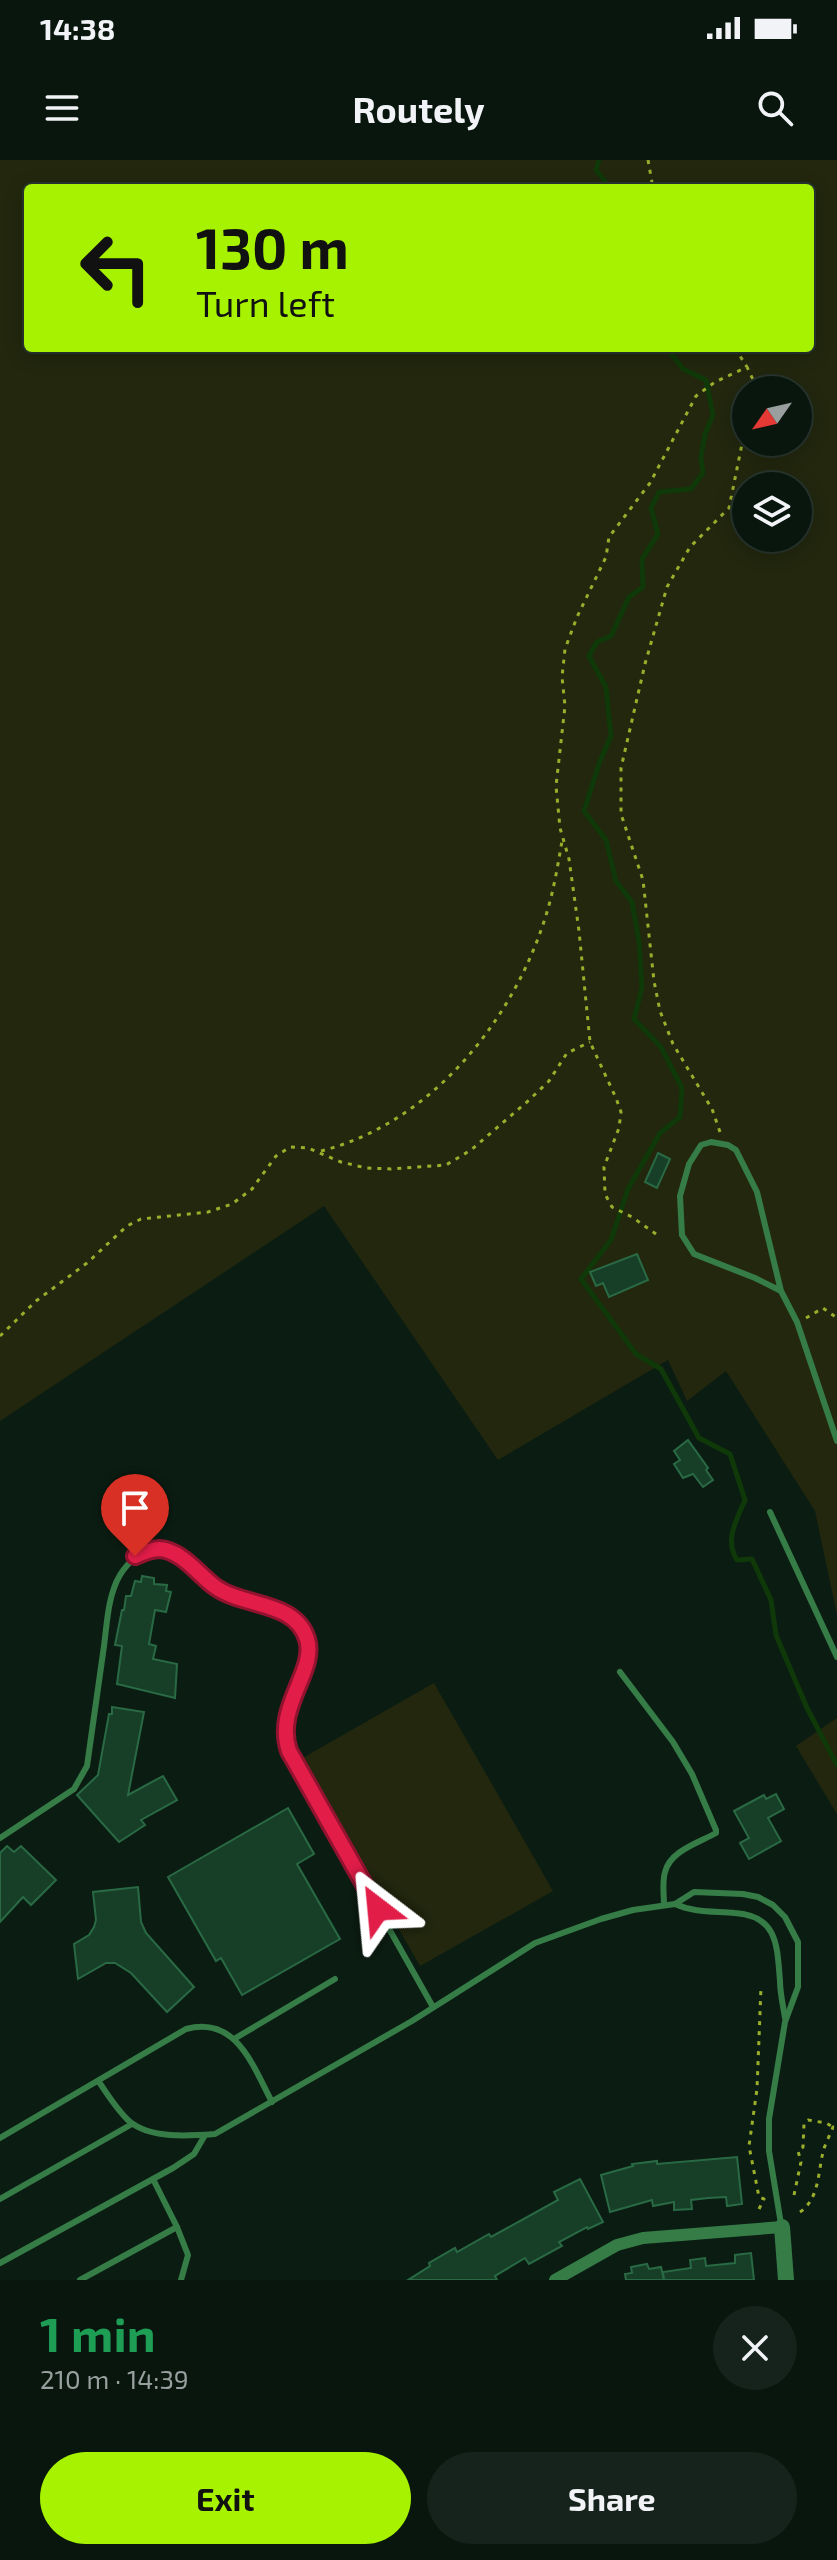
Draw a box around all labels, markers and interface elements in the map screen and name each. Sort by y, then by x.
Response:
text: 14:38 [40,10,115,46]
icon: menu [40,86,84,130]
icon: search [753,86,797,130]
text: Routely [352,87,485,130]
text: 130 m [196,213,349,280]
icon: left [64,216,168,320]
text: Turn left [196,281,335,324]
north arrow [732,376,812,456]
map controls [732,376,812,552]
button: layers [732,472,812,552]
pin [101,1474,169,1556]
icon: arrive [113,1486,157,1530]
position arrow [336,1867,420,1951]
text: 1 min [40,2304,156,2362]
button: close [713,2306,797,2390]
text: 210 m · 14:39 [40,2363,189,2394]
button: Exit [40,2452,411,2544]
button: Share [427,2452,797,2544]

